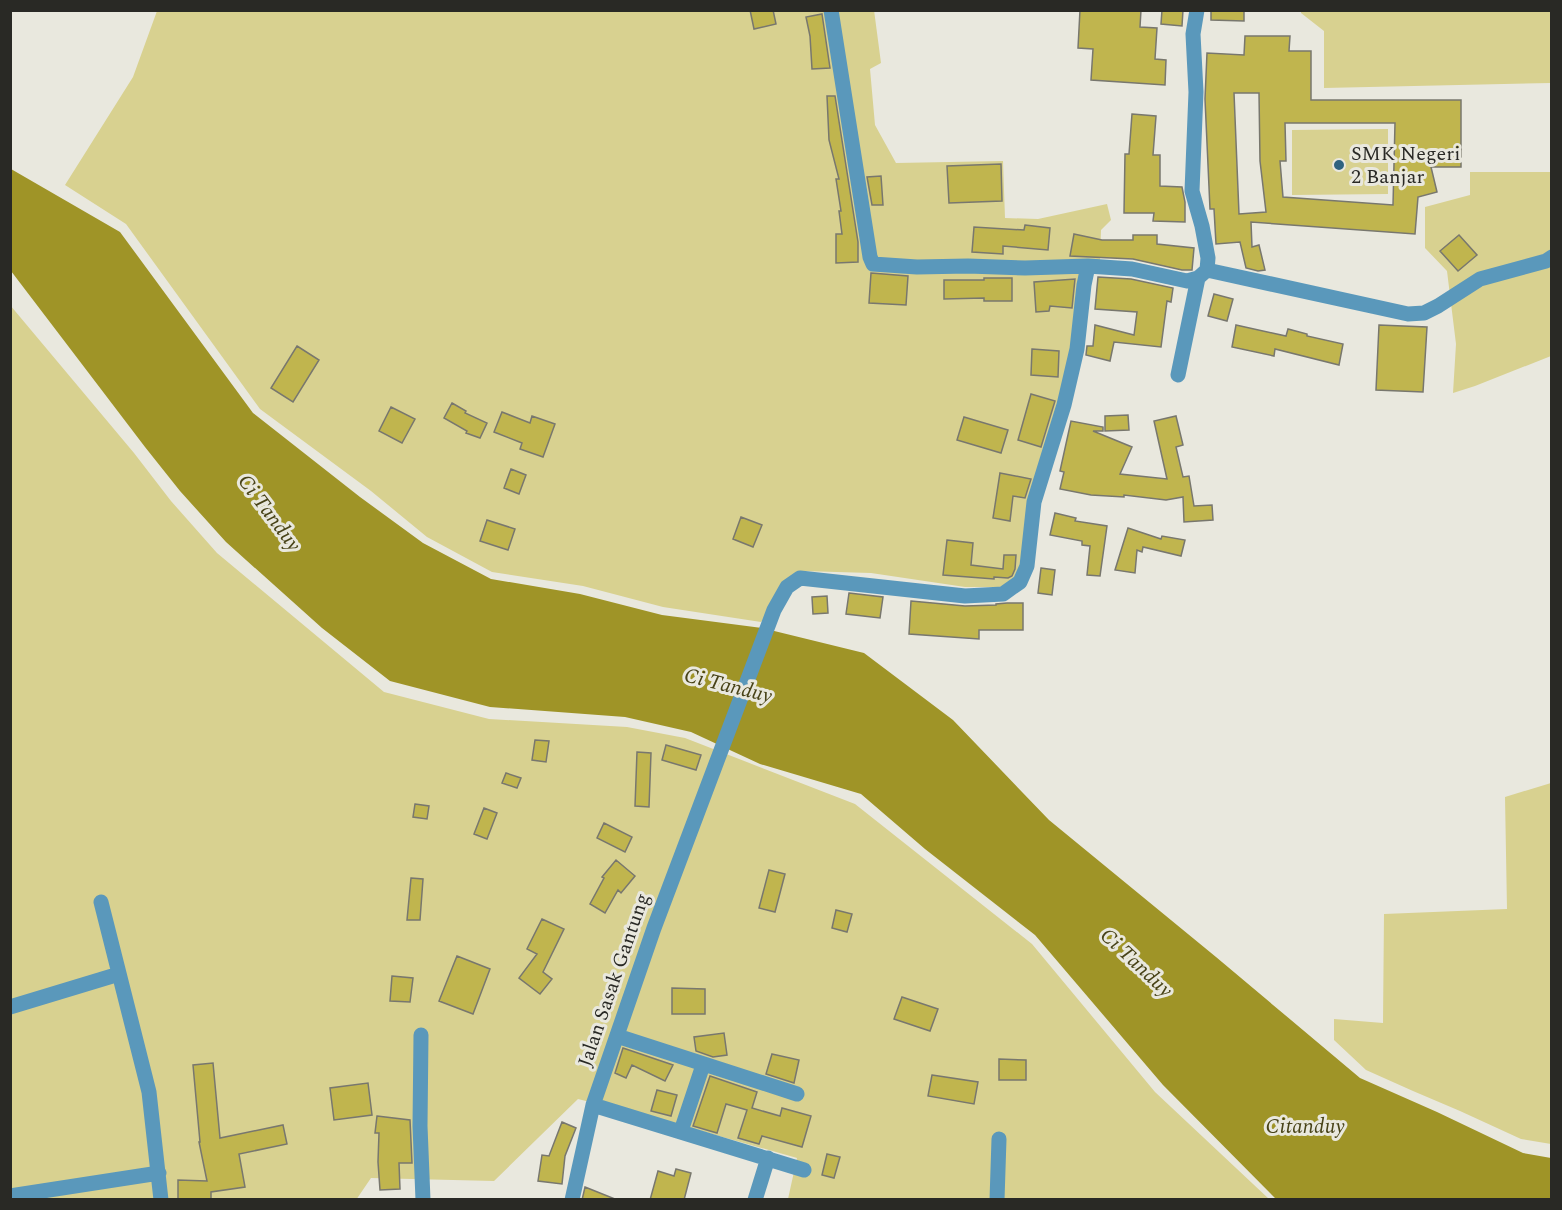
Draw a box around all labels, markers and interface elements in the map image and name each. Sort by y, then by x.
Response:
place label: SMK Negeri 2 Banjar [1351,139,1460,192]
marker: SMK Negeri 2 Banjar [1332,158,1346,172]
water label: Ci Tanduy [229,467,309,559]
water label: Ci Tanduy [681,660,776,713]
street label: Jalan Sasak Gantung [570,889,658,1071]
water label: Ci Tanduy [1092,921,1180,1006]
water label: Citanduy [1265,1111,1345,1143]

